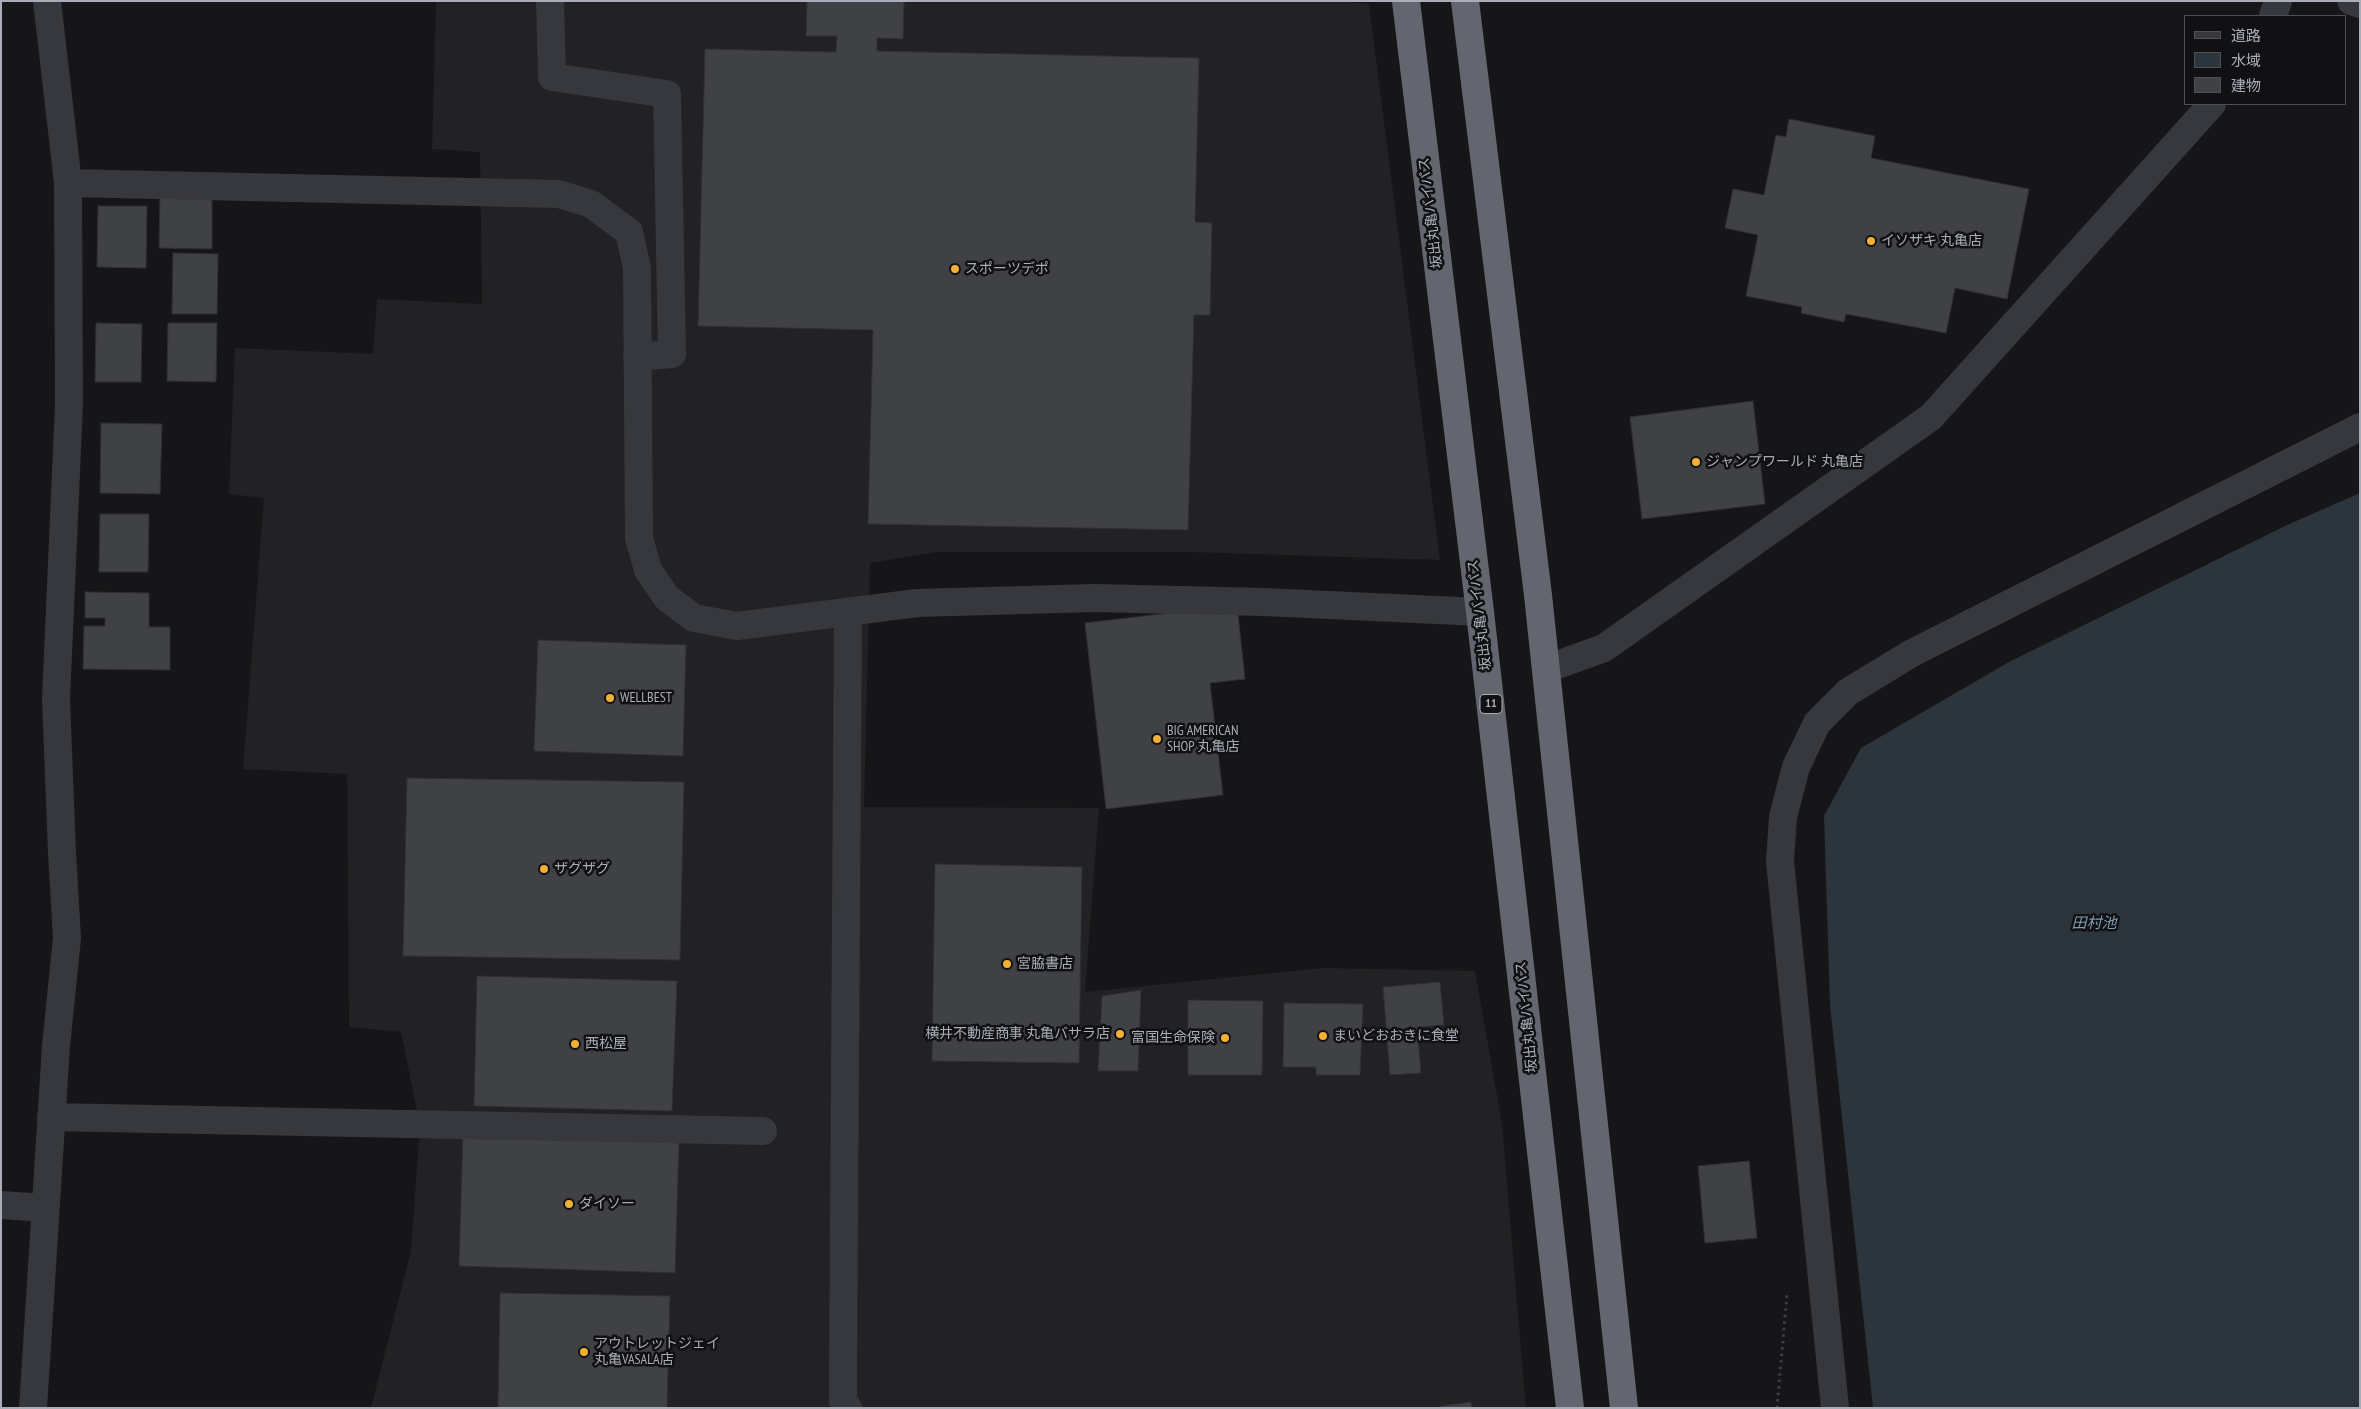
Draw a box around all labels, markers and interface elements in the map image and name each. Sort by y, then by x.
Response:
legend [2184,15,2346,105]
text: 道路 [2231,26,2261,45]
text: 水域 [2231,51,2261,70]
text: 建物 [2231,76,2261,95]
street label: 坂出丸亀バイパス [1416,156,1446,270]
place label: イソザキ 丸亀店 [1881,233,1982,249]
marker: イソザキ 丸亀店 [1865,235,1877,247]
place label: スポーツデポ [965,261,1049,277]
marker: スポーツデポ [949,263,961,275]
place label: ジャンプワールド 丸亀店 [1706,454,1863,470]
marker: ジャンプワールド 丸亀店 [1690,456,1702,468]
street label: 坂出丸亀バイパス [1465,558,1495,672]
place label: WELLBEST [620,690,672,706]
marker: WELLBEST [604,692,616,704]
road number: 11 [1480,694,1502,714]
place label: BIG AMERICAN SHOP 丸亀店 [1167,723,1239,756]
marker: BIG AMERICAN SHOP 丸亀店 [1151,733,1163,745]
place label: ザグザグ [554,861,610,877]
marker: ザグザグ [538,863,550,875]
water label: 田村池 [2072,915,2116,933]
place label: 宮脇書店 [1017,956,1073,972]
marker: 宮脇書店 [1001,958,1013,970]
street label: 坂出丸亀バイパス [1513,960,1541,1074]
place label: 横井不動産商事 丸亀バサラ店 [925,1026,1110,1042]
marker: 横井不動産商事 丸亀バサラ店 [1114,1028,1126,1040]
place label: まいどおおきに食堂 [1333,1028,1459,1044]
place label: 富国生命保険 [1131,1030,1215,1046]
marker: まいどおおきに食堂 [1317,1030,1329,1042]
marker: 富国生命保険 [1219,1032,1231,1044]
place label: 西松屋 [585,1036,627,1052]
marker: 西松屋 [569,1038,581,1050]
place label: ダイソー [579,1196,635,1212]
marker: ダイソー [563,1198,575,1210]
place label: アウトレットジェイ 丸亀VASALA店 [594,1336,720,1368]
marker: アウトレットジェイ 丸亀VASALA店 [578,1346,590,1358]

